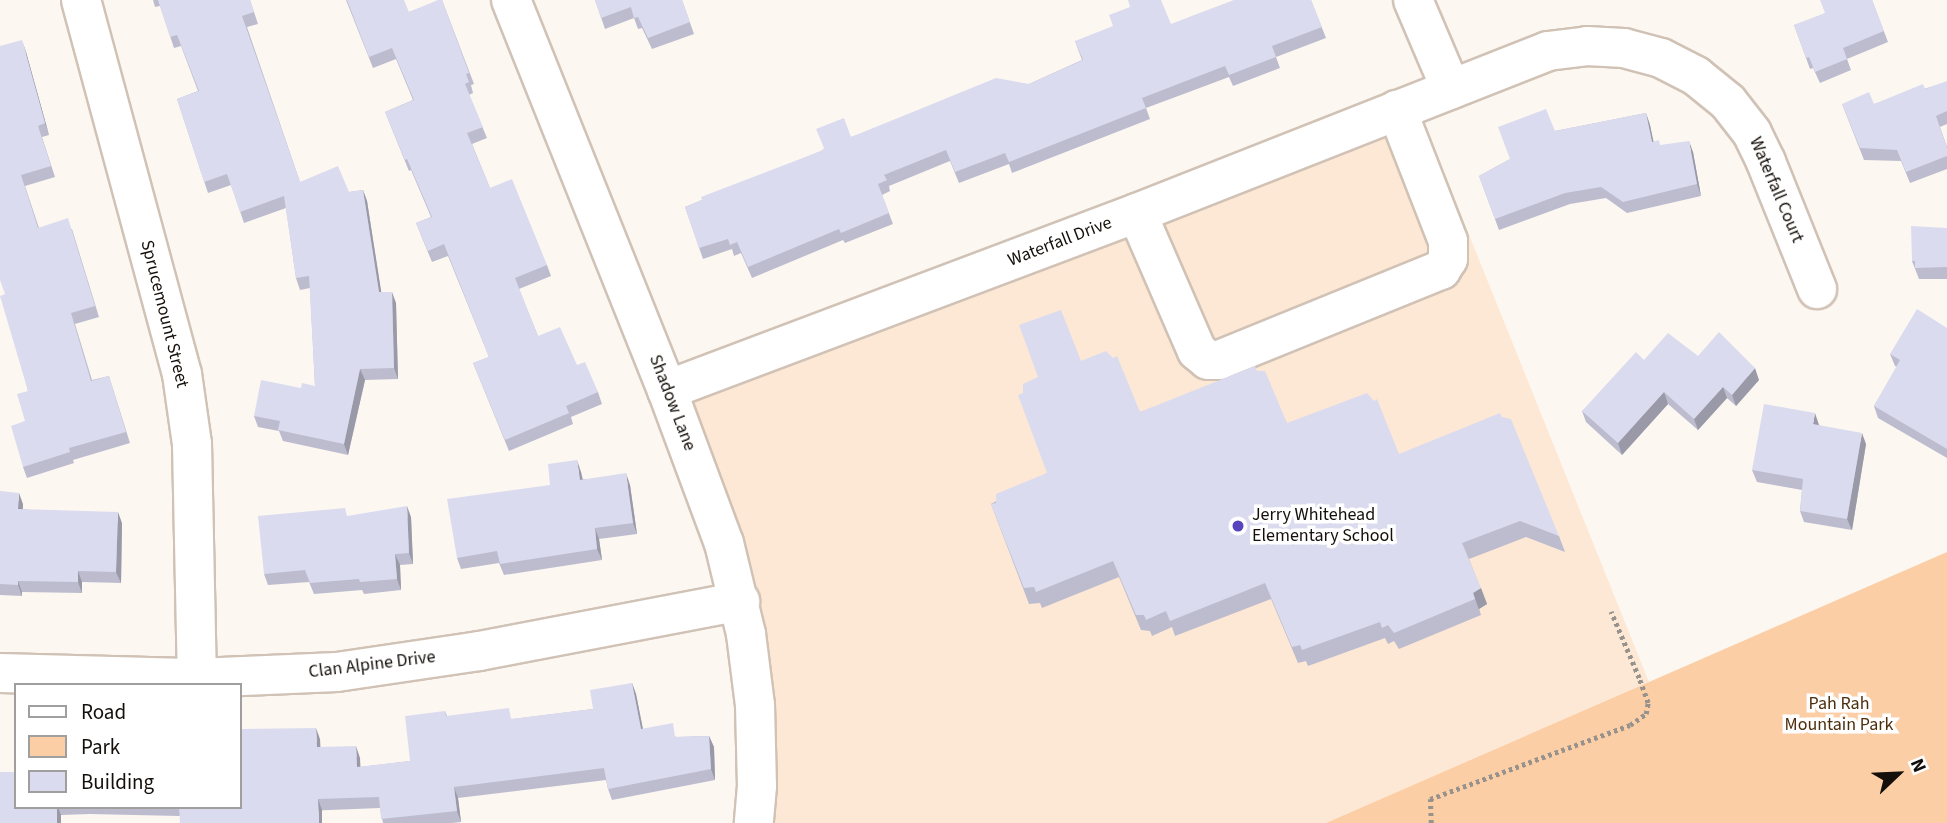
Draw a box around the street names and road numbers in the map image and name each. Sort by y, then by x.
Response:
street label: Waterfall Court [1744,134,1808,246]
street label: Waterfall Drive [1005,212,1115,272]
street label: Sprucemount Street [135,238,193,390]
street label: Shadow Lane [644,352,700,454]
street label: Clan Alpine Drive [307,647,437,683]

